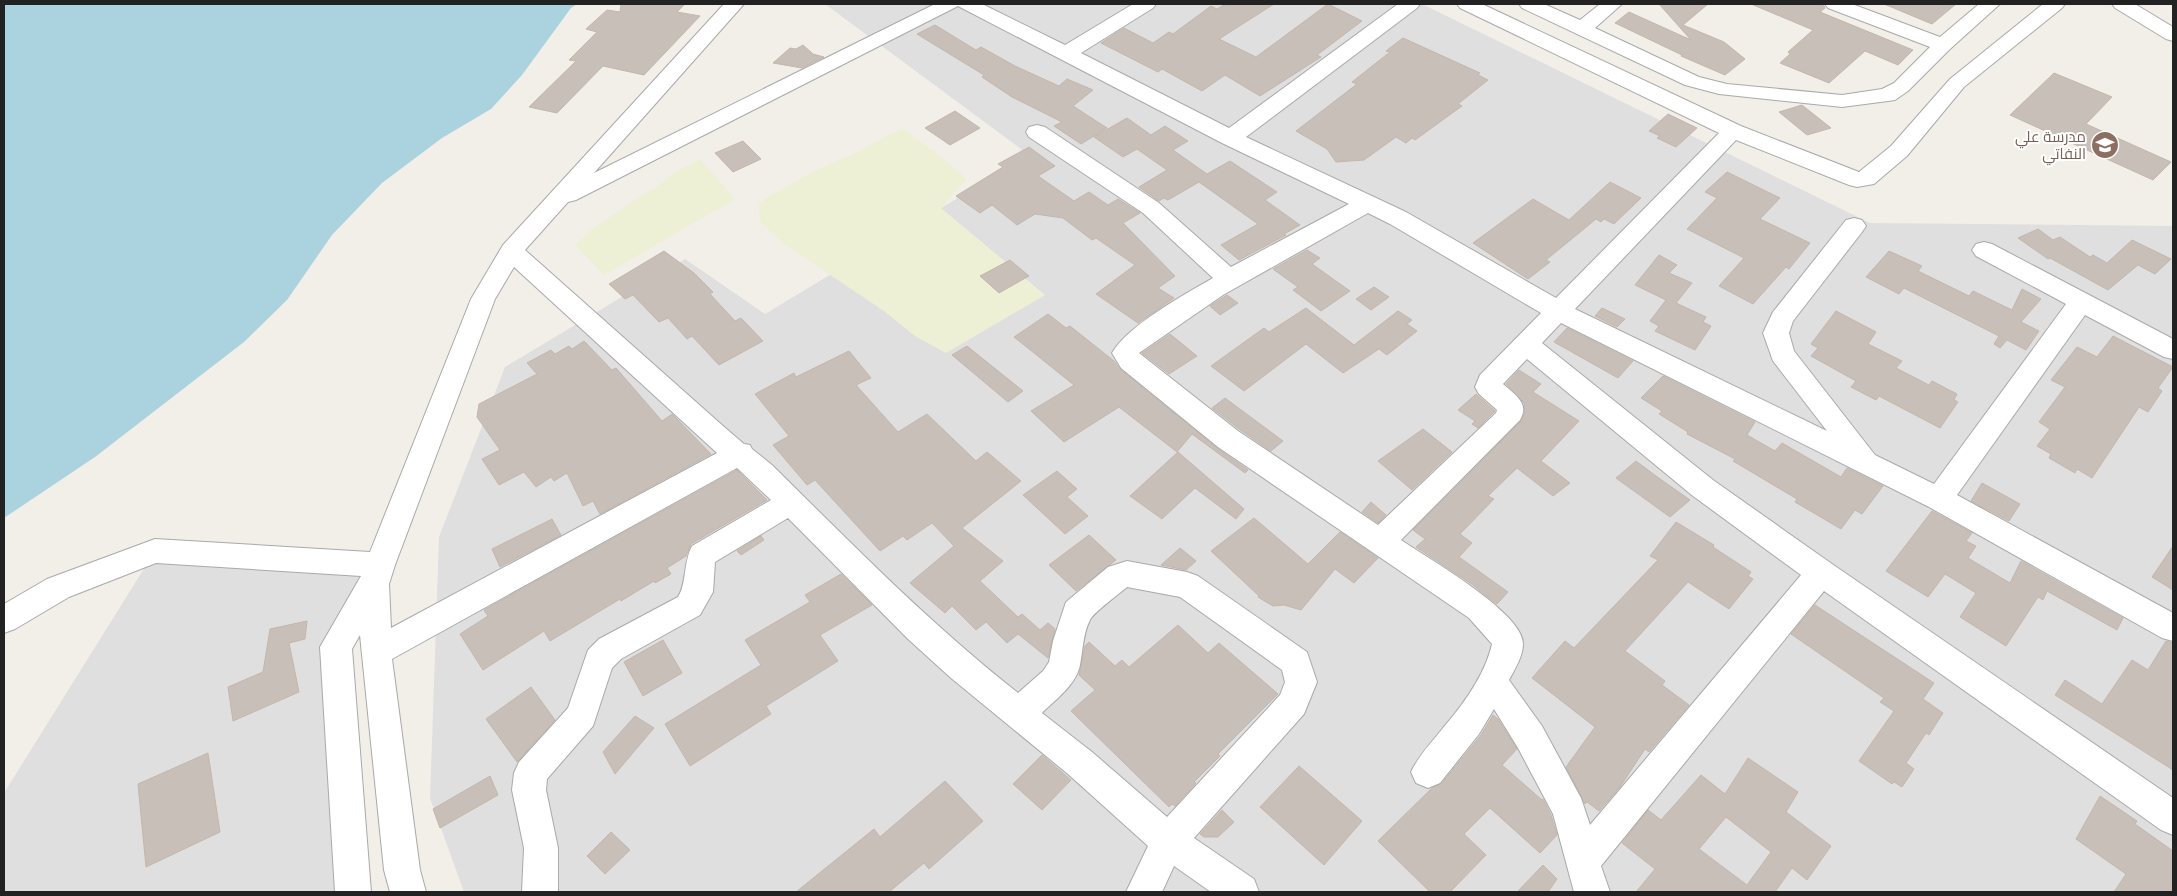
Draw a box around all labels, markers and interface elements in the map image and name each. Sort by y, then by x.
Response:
place label: مدرسة علي النفاتي [2015,127,2086,166]
school or university icon: مدرسة علي النفاتي [2090,130,2120,160]

